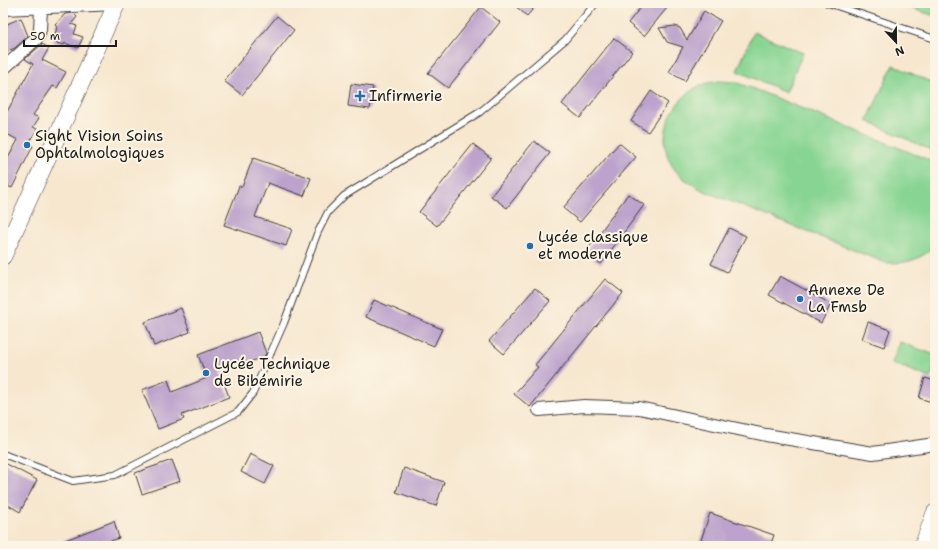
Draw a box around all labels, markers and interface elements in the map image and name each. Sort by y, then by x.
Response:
scale bar [24,22,116,48]
north arrow [876,22,916,62]
text: 50 m [30,28,60,44]
text: N [892,42,906,60]
place label: Infirmerie [369,86,443,106]
marker: Infirmerie [354,90,366,102]
place label: Sight Vision Soins Ophtalmologiques [35,126,165,163]
marker: Sight Vision Soins Ophtalmologiques [22,140,32,150]
place label: Lycée classique et moderne [538,227,648,264]
marker: Lycée classique et moderne [525,241,535,251]
place label: Annexe De La Fmsb [808,280,885,317]
marker: Annexe De La Fmsb [795,294,805,304]
place label: Lycée Technique de Bibémirie [214,354,331,391]
marker: Lycée Technique de Bibémirie [201,368,211,378]

